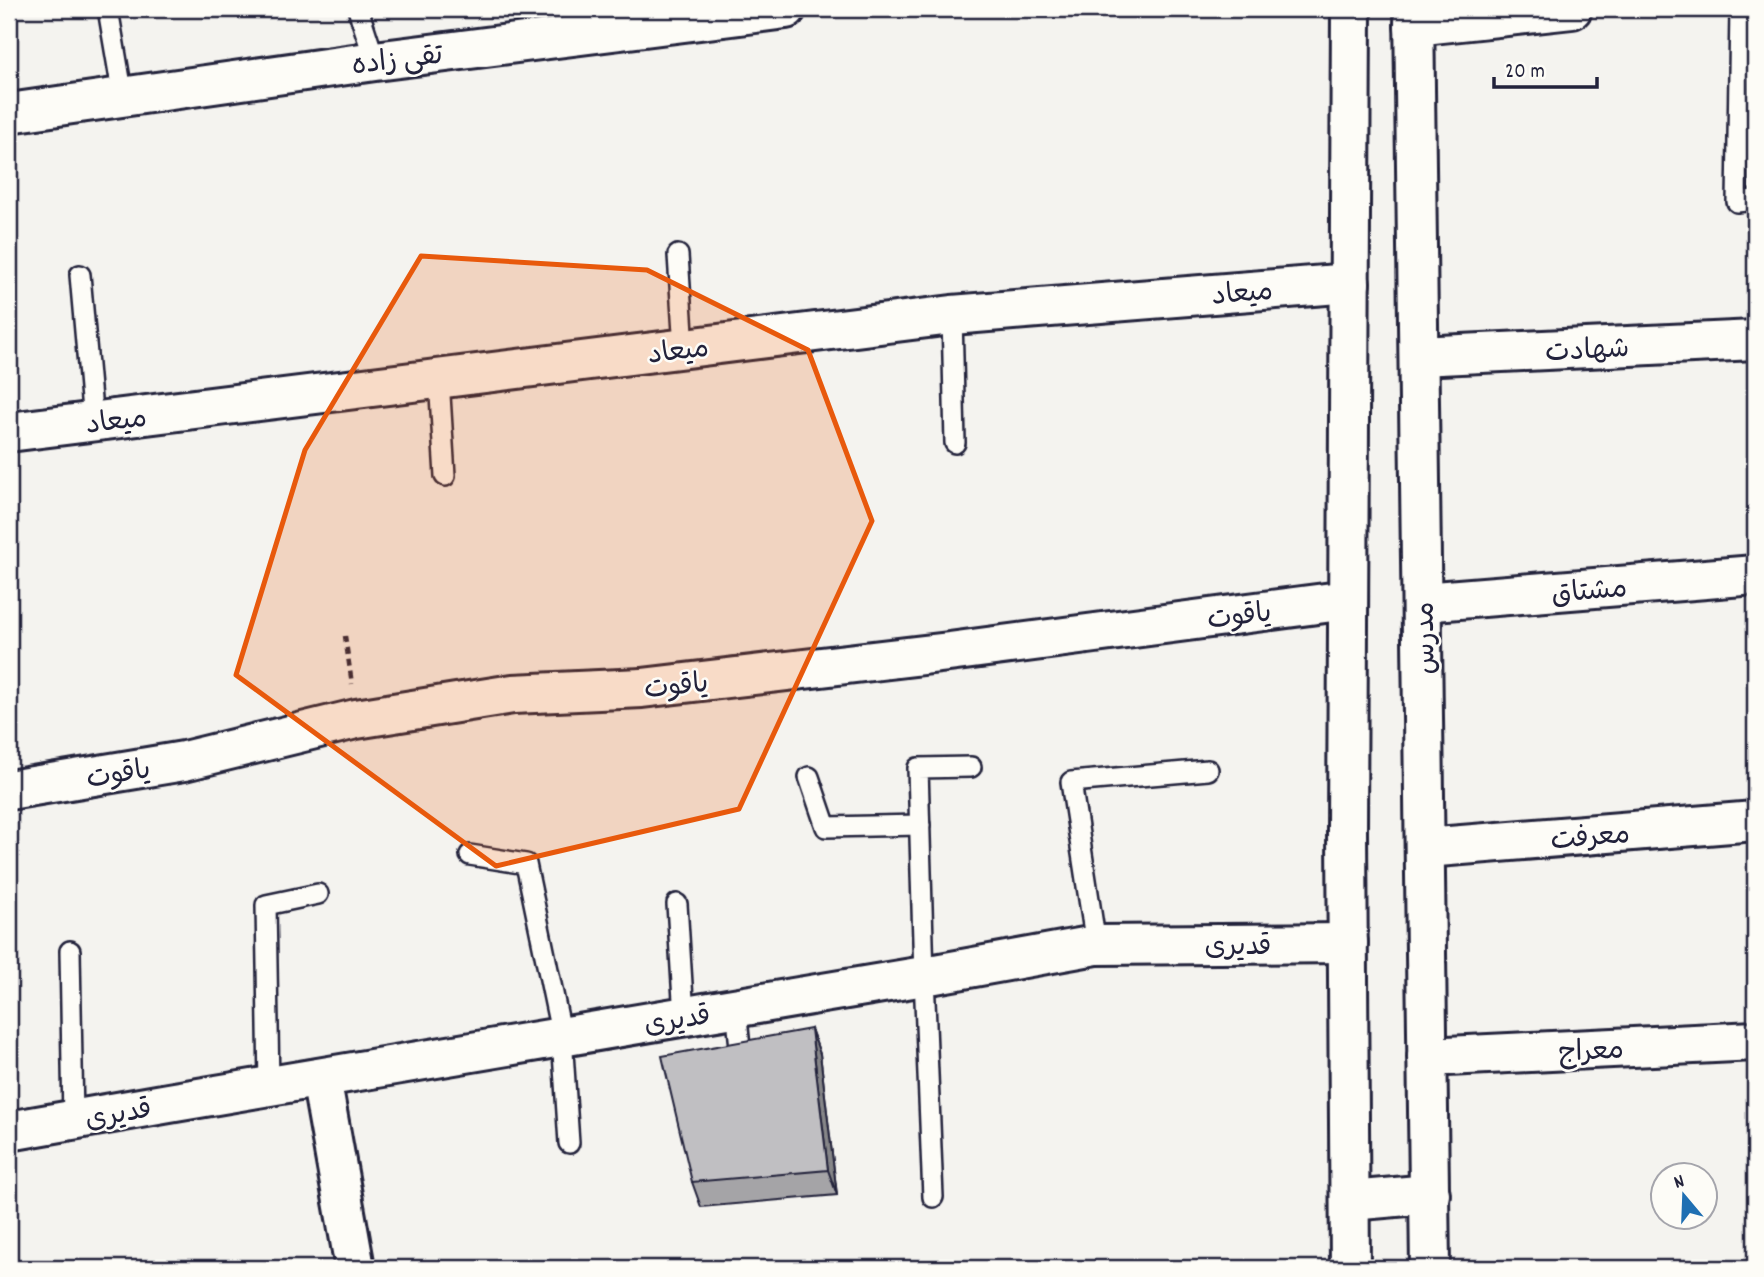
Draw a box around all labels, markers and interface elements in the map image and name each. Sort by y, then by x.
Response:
street label: تقی زاده [350,37,446,88]
scale bar [1494,46,1598,90]
text: 20 m [1505,58,1545,88]
street label: میعاد [1210,273,1275,319]
street label: میعاد [646,330,712,378]
street label: شهادت [1544,331,1630,375]
street label: میعاد [84,400,150,448]
street label: مشتاق [1550,571,1629,617]
street label: یاقوت [1205,595,1274,643]
street label: مدرس [1407,601,1449,675]
street label: یاقوت [642,666,711,712]
street label: یاقوت [84,752,154,802]
street label: معرفت [1549,817,1632,863]
street label: قدیری [1205,929,1271,969]
street label: قدیری [642,998,714,1048]
street label: معراج [1557,1032,1625,1076]
street label: قدیری [82,1091,155,1142]
north arrow [1648,1162,1718,1232]
text: N [1671,1169,1688,1198]

